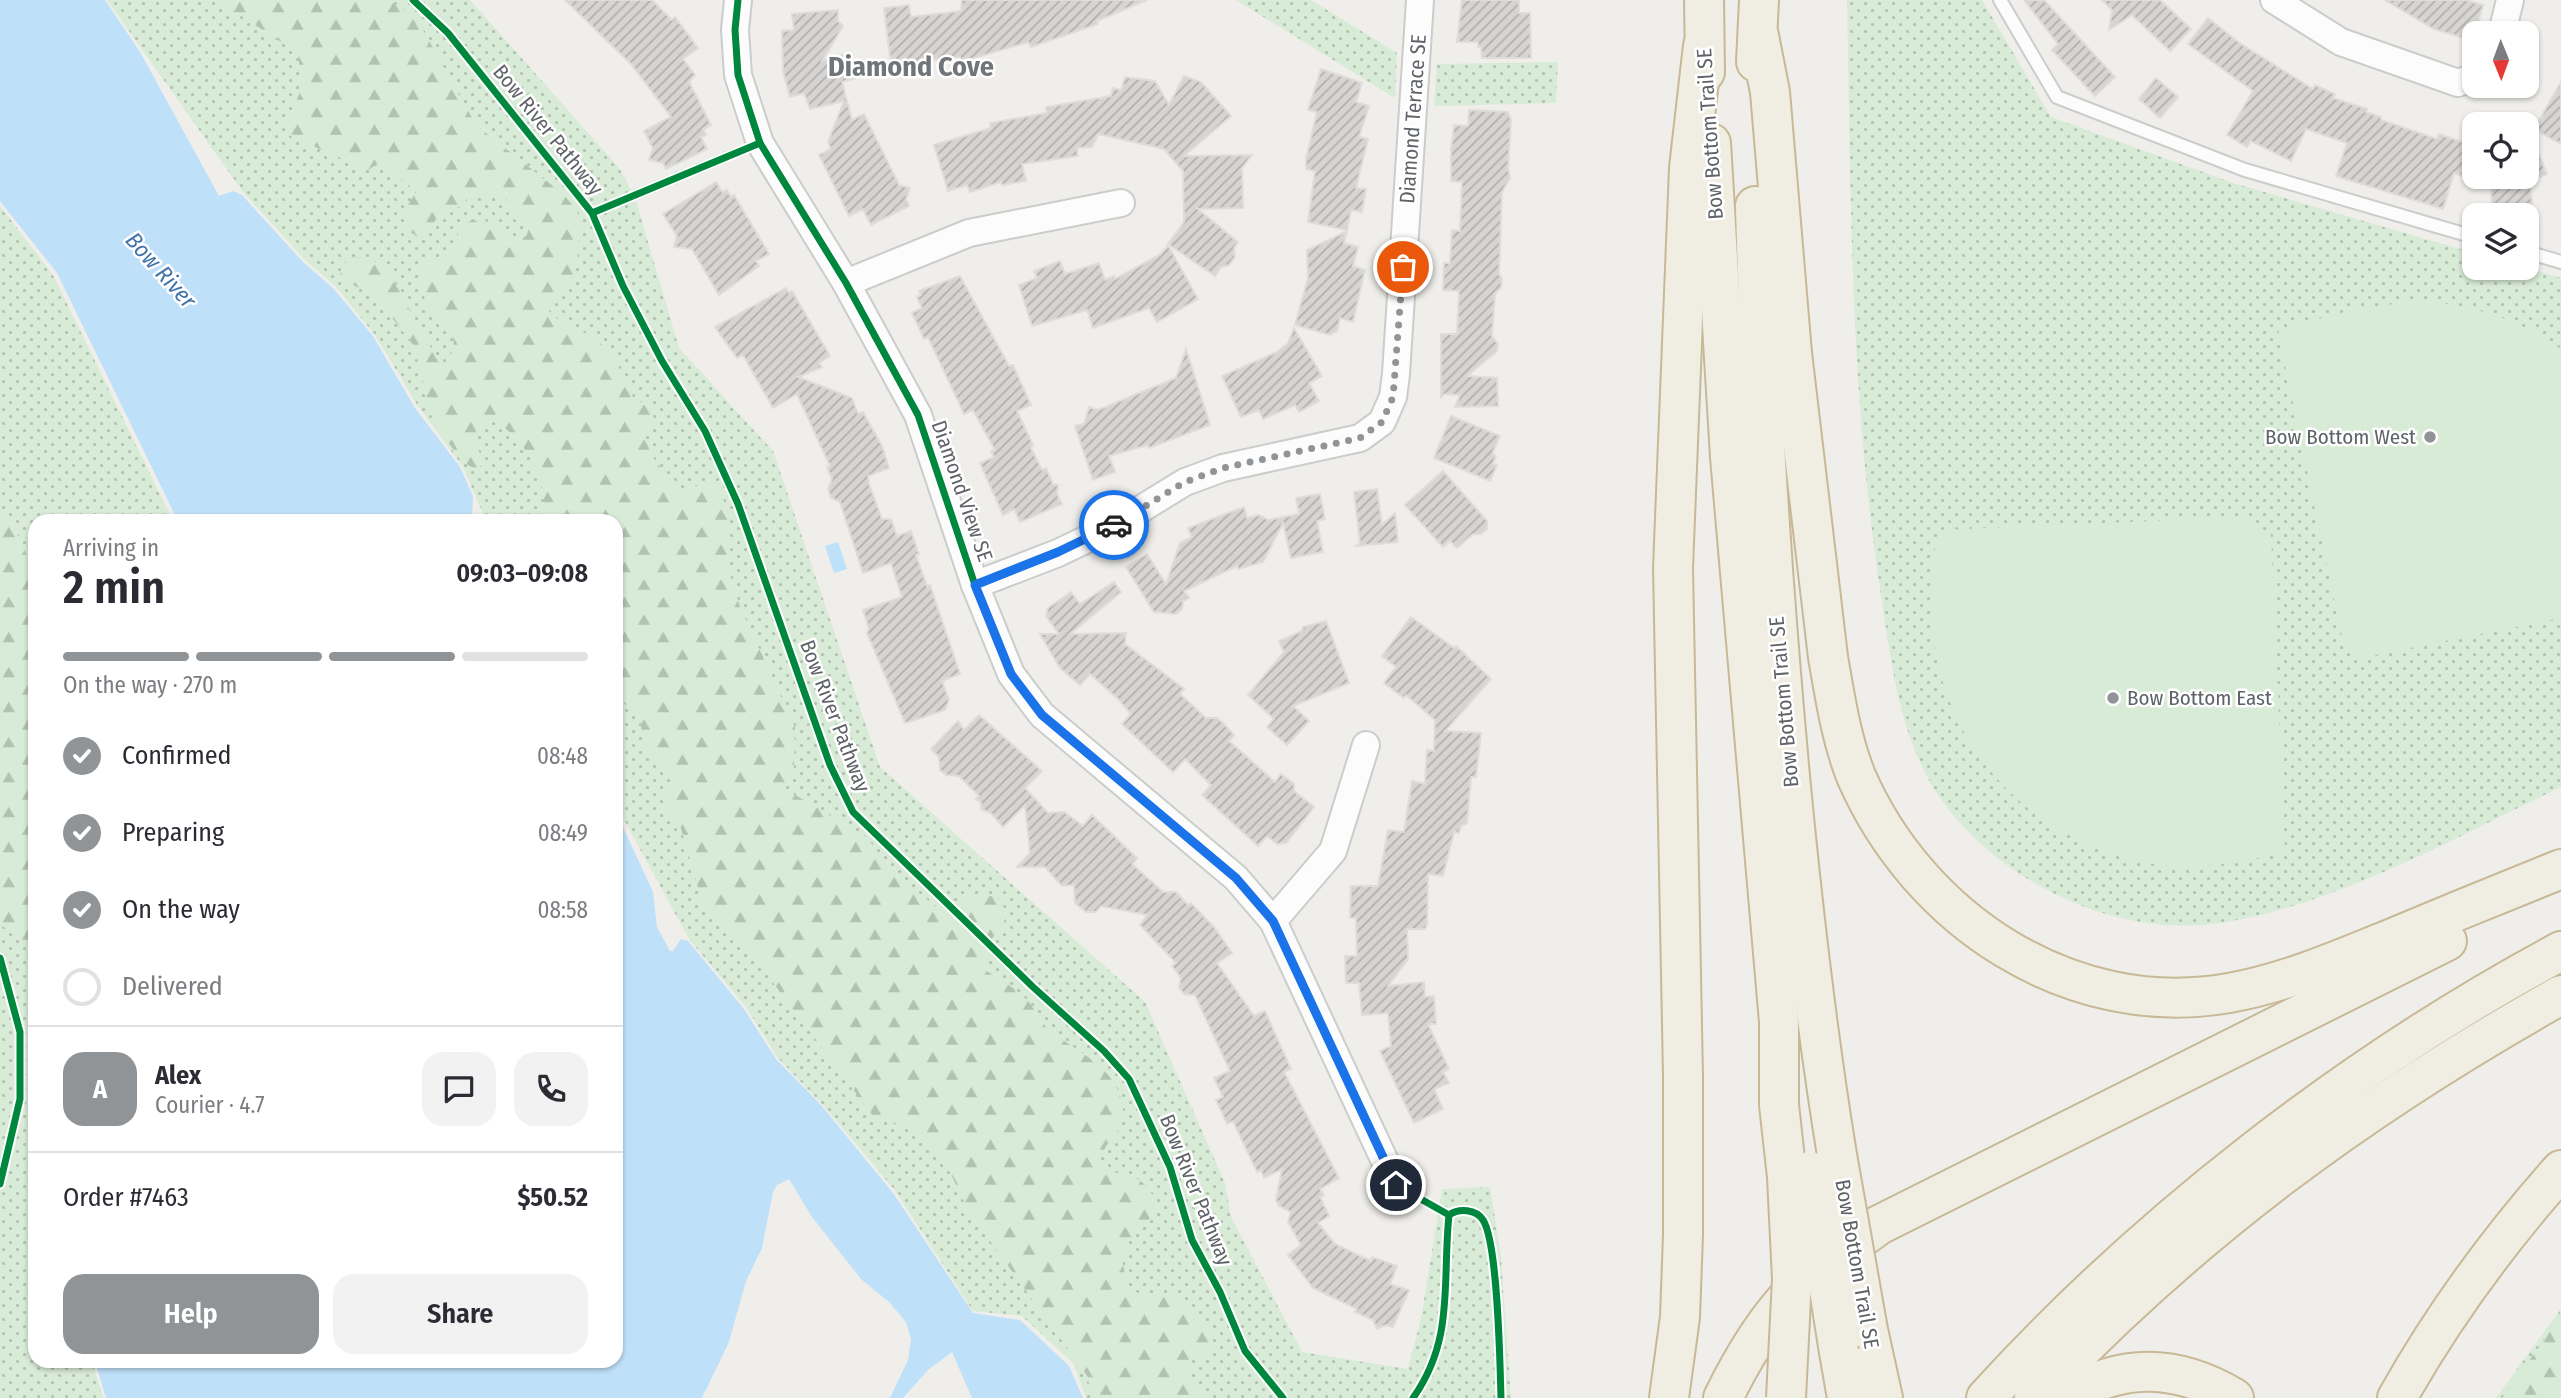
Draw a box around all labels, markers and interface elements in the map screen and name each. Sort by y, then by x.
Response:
north arrow [2462,21,2539,98]
map controls [2462,21,2539,280]
street label: Diamond Terrace SE [1394,33,1432,205]
street label: Bow Bottom Trail SE [1691,47,1729,220]
district label: Diamond Cove [828,50,994,83]
street label: Bow River Pathway [487,59,609,201]
button: locate [2462,112,2539,189]
button: layers [2462,203,2539,280]
water label: Bow River [120,226,203,314]
pin [1373,237,1433,297]
icon: bag [1384,248,1422,286]
street label: Diamond View SE [926,417,998,565]
place label: Bow Bottom West [2265,424,2416,450]
marker: Bow Bottom West [2422,429,2438,445]
courier [1079,490,1149,560]
icon: car [1095,506,1133,544]
text: Arriving in [63,534,159,562]
text: 09:03–09:08 [456,558,588,589]
text: 2 min [63,560,165,615]
street label: Bow Bottom Trail SE [1764,615,1804,789]
street label: Bow River Pathway [794,636,876,796]
text: On the way · 270 m [63,671,237,699]
place label: Bow Bottom East [2127,685,2272,711]
marker: Bow Bottom East [2105,690,2121,706]
icon: check [63,737,101,775]
text: Confirmed [122,740,232,771]
text: 08:48 [537,742,588,770]
icon: check [63,814,101,852]
text: Preparing [122,817,224,848]
text: 08:49 [538,819,588,847]
icon: check [63,891,101,929]
text: On the way [122,894,240,925]
text: 08:58 [537,896,588,924]
text: Delivered [122,971,223,1002]
button: chat [422,1052,496,1126]
button: phone [514,1052,588,1126]
text: Alex [155,1060,201,1091]
text: A [93,1074,107,1105]
text: Courier · 4.7 [155,1091,265,1119]
street label: Bow River Pathway [1154,1111,1238,1270]
pin [1366,1155,1426,1215]
icon: home [1377,1166,1415,1204]
street label: Bow Bottom Trail SE [1829,1177,1885,1351]
text: Order #7463 [63,1182,189,1213]
text: $50.52 [517,1182,588,1213]
button: Help [63,1274,319,1354]
button: Share [333,1274,588,1354]

